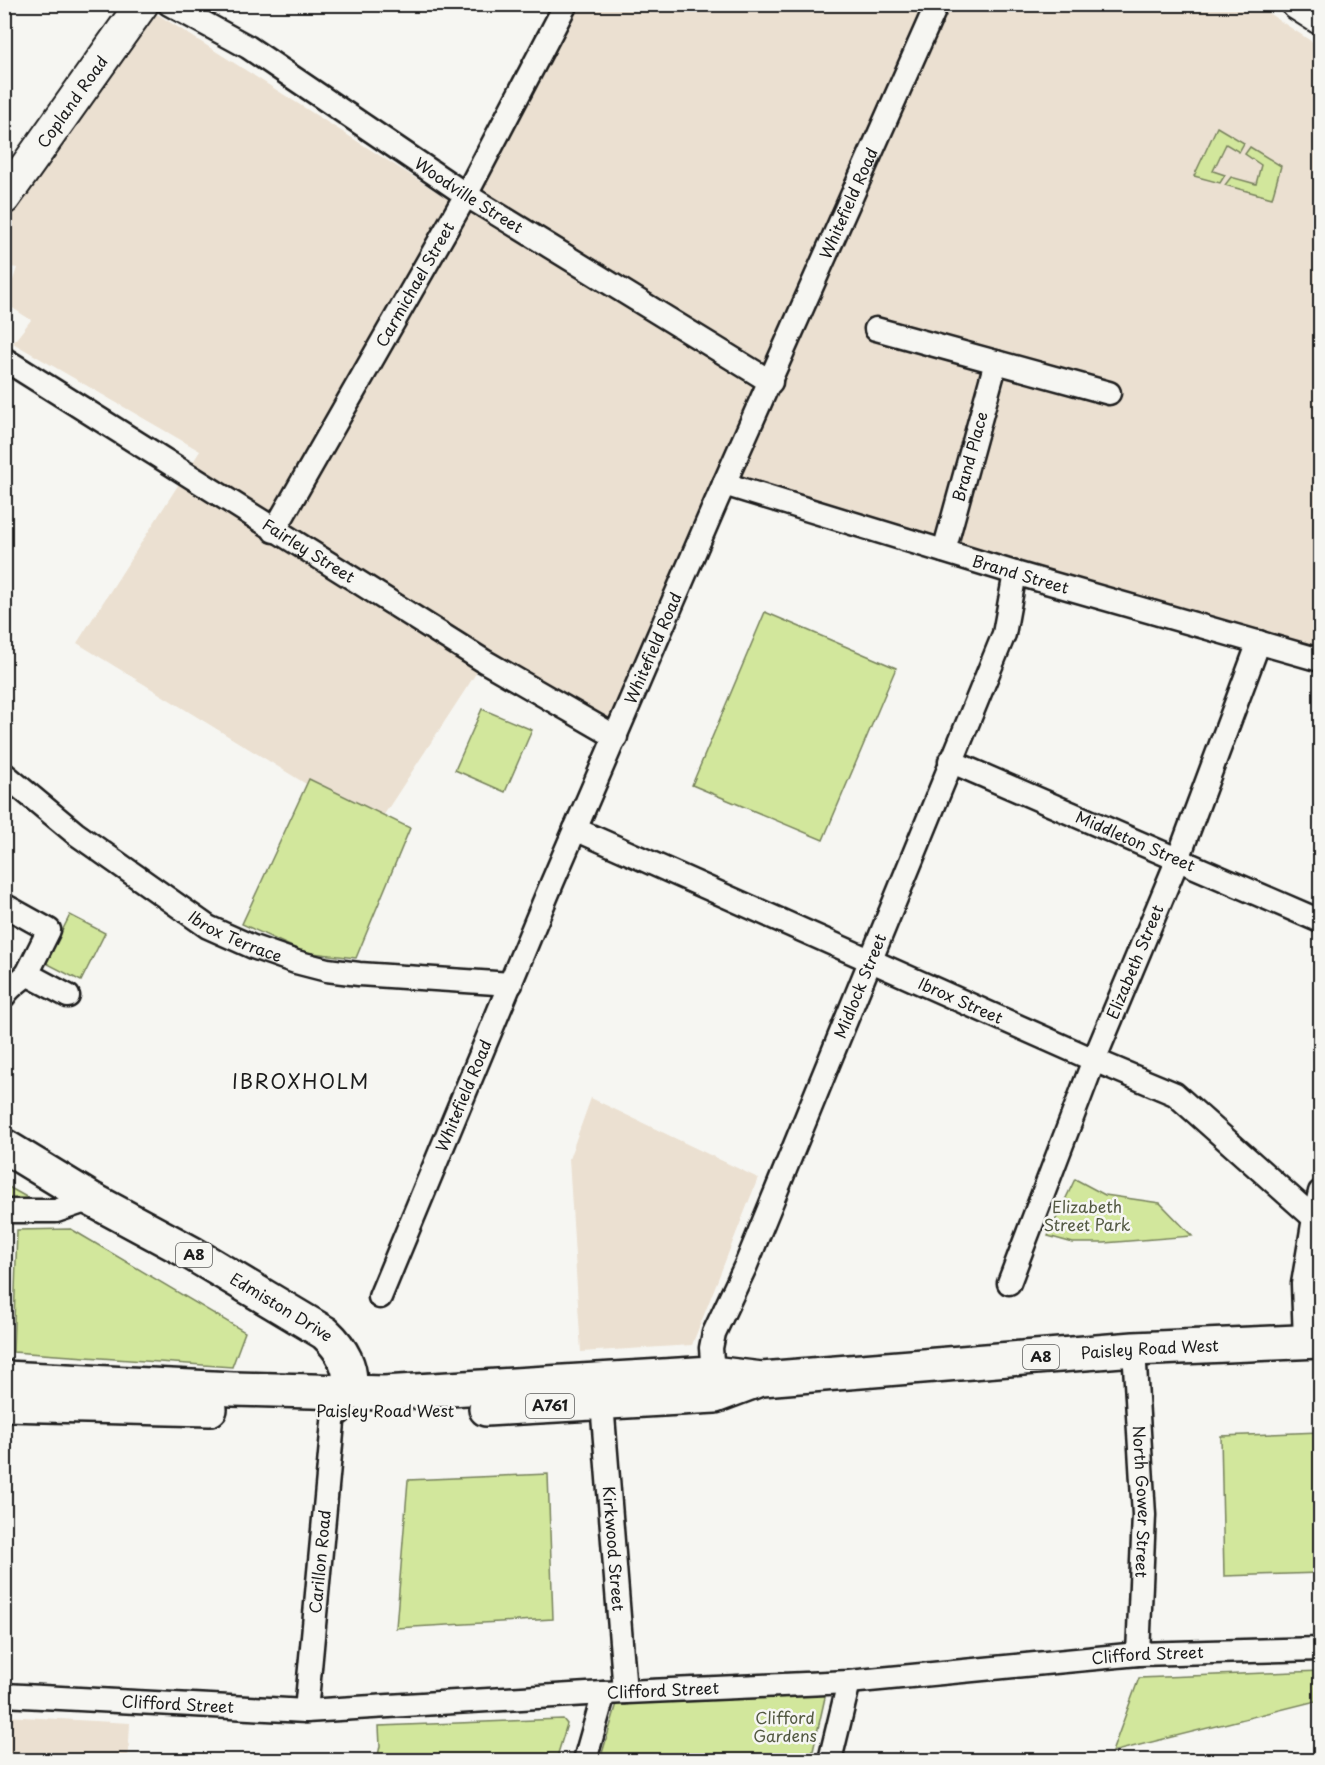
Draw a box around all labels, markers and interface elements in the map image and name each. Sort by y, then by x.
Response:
street label: Copland Road [30,50,113,152]
street label: Whitefield Road [813,143,883,262]
street label: Woodville Street [410,151,529,239]
street label: Carmichael Street [369,216,460,351]
street label: Brand Place [945,408,993,504]
street label: Fairley Street [258,512,360,588]
street label: Brand Street [970,548,1072,599]
street label: Whitefield Road [618,588,687,707]
street label: Middleton Street [1072,804,1200,877]
street label: Elizabeth Street [1100,900,1169,1022]
street label: Ibrox Terrace [184,904,286,967]
street label: Midlock Street [827,929,892,1042]
street label: Ibrox Street [915,970,1008,1029]
street label: Whitefield Road [429,1036,497,1155]
district label: IBROXHOLM [232,1066,370,1096]
park label: Elizabeth Street Park [1043,1194,1131,1236]
road number: A8 [176,1243,212,1267]
street label: Edmiston Drive [226,1266,340,1346]
street label: Paisley Road West [1079,1332,1219,1364]
road number: A8 [1023,1345,1059,1369]
road number: A761 [526,1394,574,1418]
street label: Paisley Road West [316,1398,454,1422]
street label: North Gower Street [1128,1425,1157,1579]
street label: Kirkwood Street [598,1485,632,1612]
street label: Carillon Road [302,1509,336,1615]
street label: Clifford Street [1090,1639,1204,1669]
street label: Clifford Street [606,1675,720,1704]
street label: Clifford Street [121,1688,235,1718]
park label: Clifford Gardens [753,1705,817,1747]

